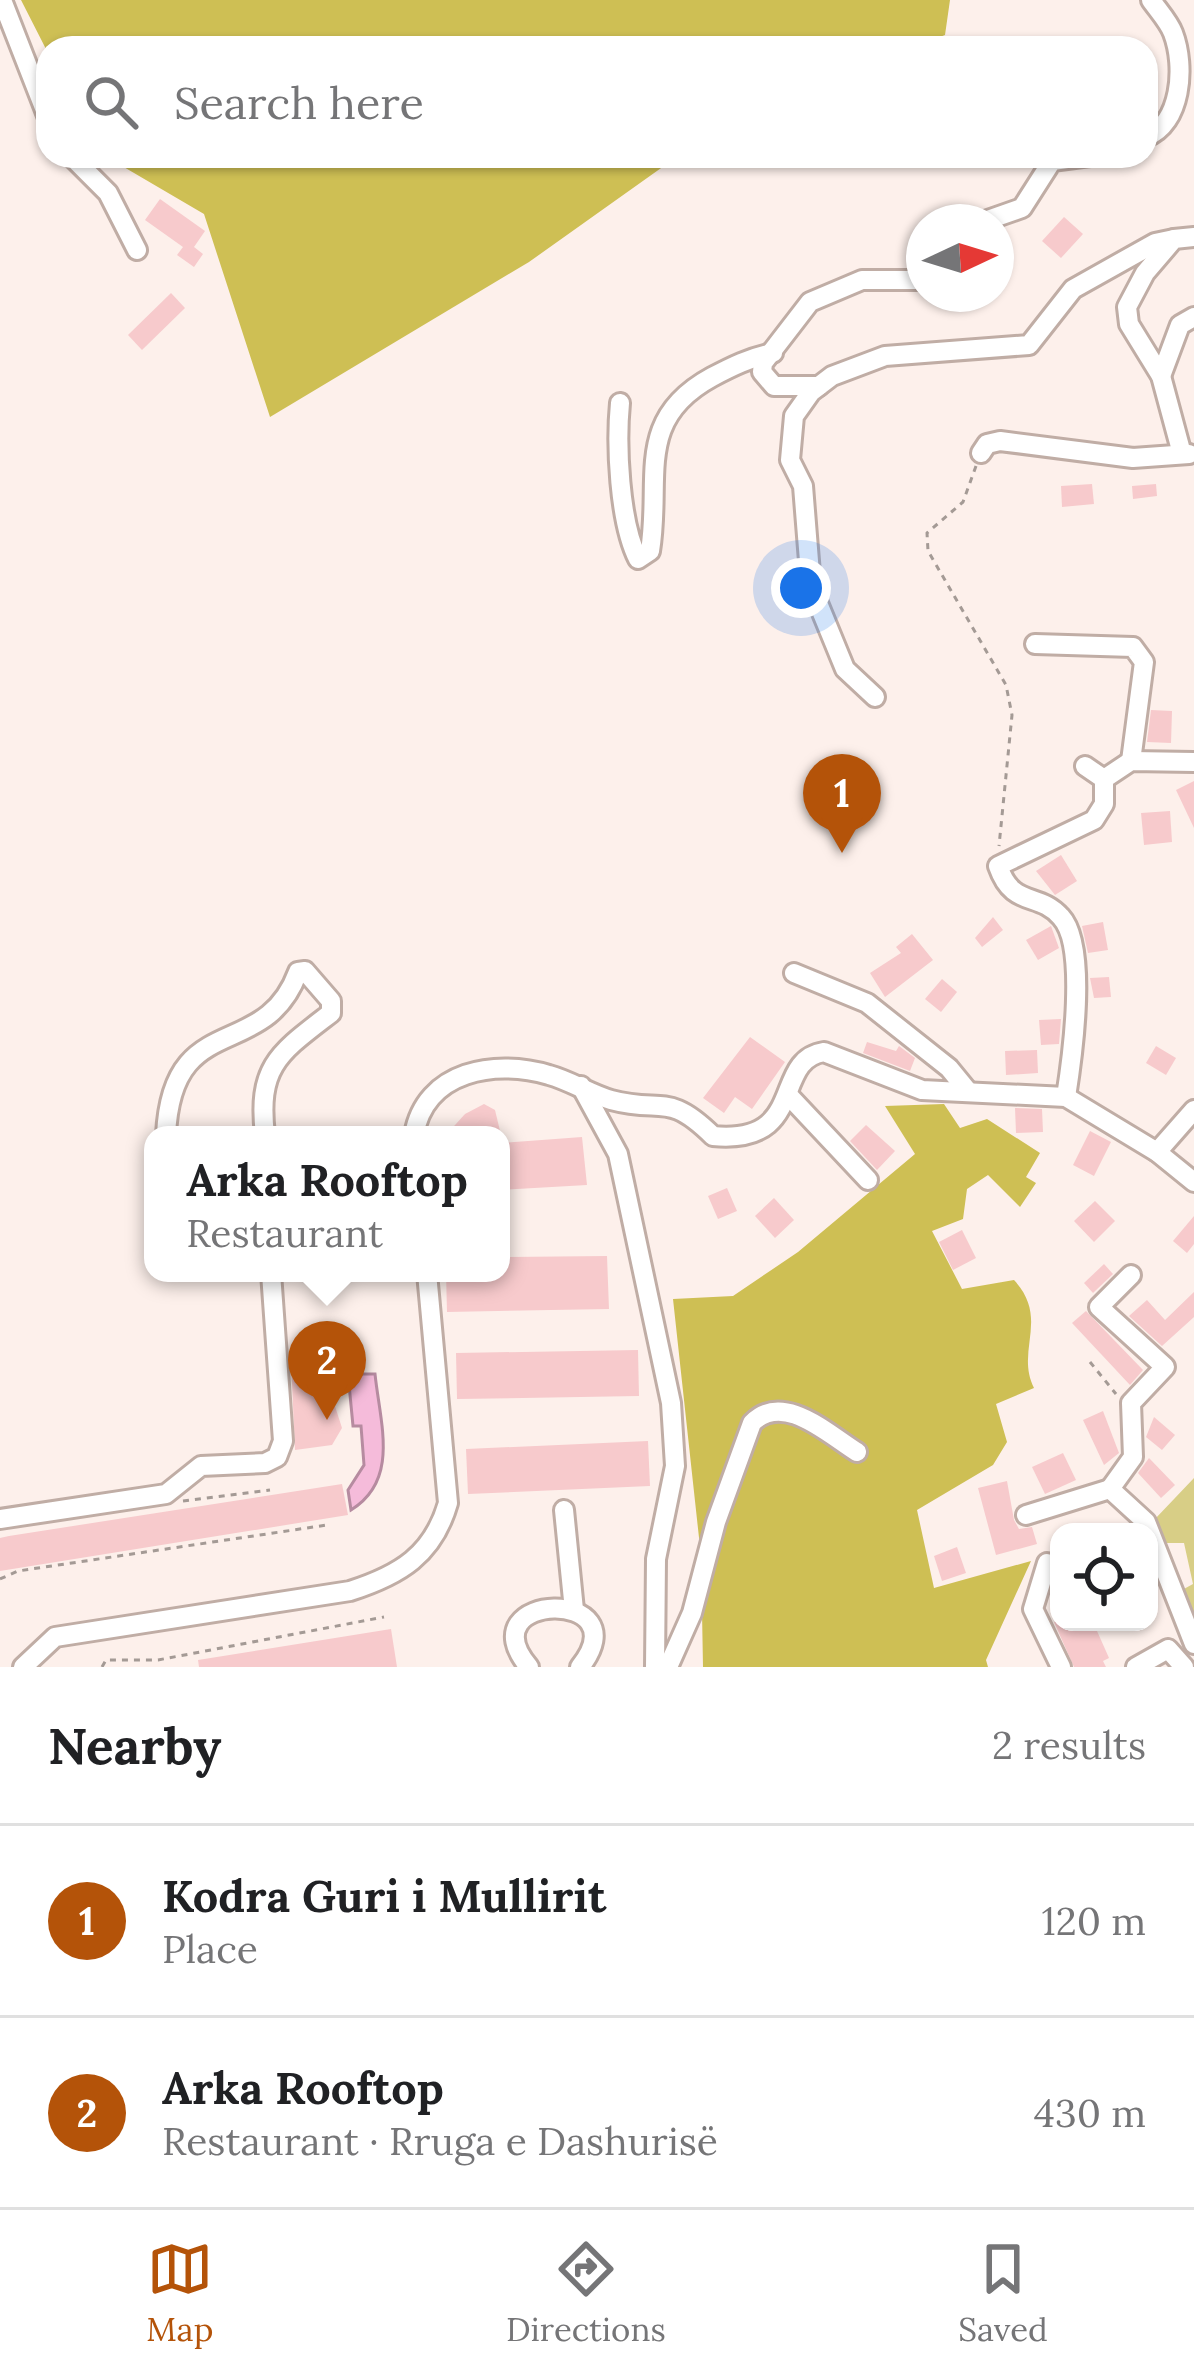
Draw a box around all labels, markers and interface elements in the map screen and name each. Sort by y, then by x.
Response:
search box [36,36,1158,168]
icon: search [78,69,144,135]
text: Search here [174,74,424,131]
north arrow [906,204,1014,312]
your location [771,558,831,618]
pin: 1 [803,754,881,853]
popup [144,1126,510,1282]
text: Arka Rooftop [186,1151,468,1208]
text: Restaurant [186,1208,383,1258]
pin: 2 [288,1321,366,1420]
map controls [1050,1523,1158,1631]
button: locate [1050,1523,1158,1631]
text: Nearby [48,1713,221,1778]
text: 2 results [992,1720,1146,1770]
text: Kodra Guri i Mullirit [162,1867,606,1924]
text: 1 [79,1896,95,1946]
text: 120 m [1042,1896,1146,1946]
text: Place [162,1924,258,1974]
text: Arka Rooftop [162,2059,444,2116]
text: 2 [77,2088,97,2138]
text: 430 m [1034,2088,1146,2138]
text: Restaurant · Rruga e Dashurisë [162,2116,718,2166]
tab: Map [146,2236,213,2350]
tab: Directions [506,2236,666,2350]
tab: Saved [958,2236,1048,2350]

